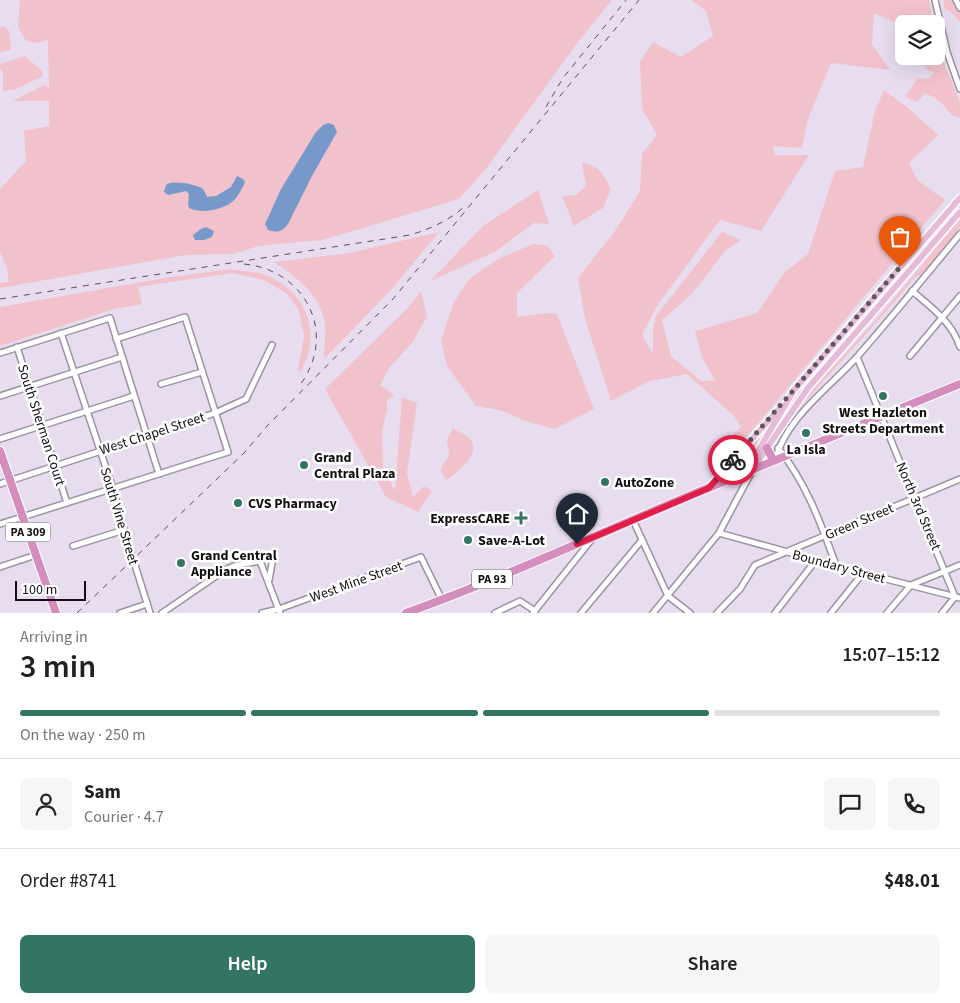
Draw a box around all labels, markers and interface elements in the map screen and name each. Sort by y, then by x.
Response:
map controls [895,15,945,65]
button: layers [895,15,945,65]
pin [879,216,921,267]
icon: bag [886,223,914,251]
street label: South Sherman Court [12,362,70,489]
marker: West Hazleton Streets Department [877,390,889,402]
place label: West Hazleton Streets Department [822,403,944,439]
street label: West Chapel Street [97,407,208,460]
marker: La Isla [800,427,812,439]
courier [708,435,758,485]
place label: La Isla [786,440,826,460]
icon: bike [719,446,747,474]
place label: Grand Central Plaza [314,448,395,484]
marker: Grand Central Plaza [298,459,310,471]
street label: North 3rd Street [891,459,946,554]
street label: South Vine Street [95,465,143,568]
place label: AutoZone [614,473,674,493]
marker: AutoZone [599,476,611,488]
pin [556,493,598,544]
place label: CVS Pharmacy [248,494,338,514]
marker: CVS Pharmacy [232,497,244,509]
street label: Green Street [822,498,897,545]
icon: home [563,500,591,528]
place label: ExpressCARE [430,509,510,529]
marker: ExpressCARE [514,511,528,525]
road number: PA 309 [5,522,50,542]
place label: Save-A-Lot [478,531,546,551]
marker: Save-A-Lot [462,534,474,546]
street label: Boundary Street [790,545,888,589]
place label: Grand Central Appliance [190,546,277,582]
street label: West Mine Street [307,556,406,608]
marker: Grand Central Appliance [175,557,187,569]
road number: PA 93 [472,570,512,588]
scale bar [15,578,86,601]
text: 100 m [22,580,57,600]
text: Arriving in [20,626,88,648]
text: 15:07–15:12 [842,642,940,669]
text: 3 min [20,644,96,690]
text: On the way · 250 m [20,724,145,746]
button: person [20,778,72,830]
button: chat [824,778,876,830]
button: phone [888,778,940,830]
text: Sam [84,779,121,806]
text: Courier · 4.7 [84,806,164,828]
text: Order #8741 [20,868,117,895]
text: $48.01 [884,868,940,895]
button: Help [20,935,475,993]
button: Share [485,935,940,993]

